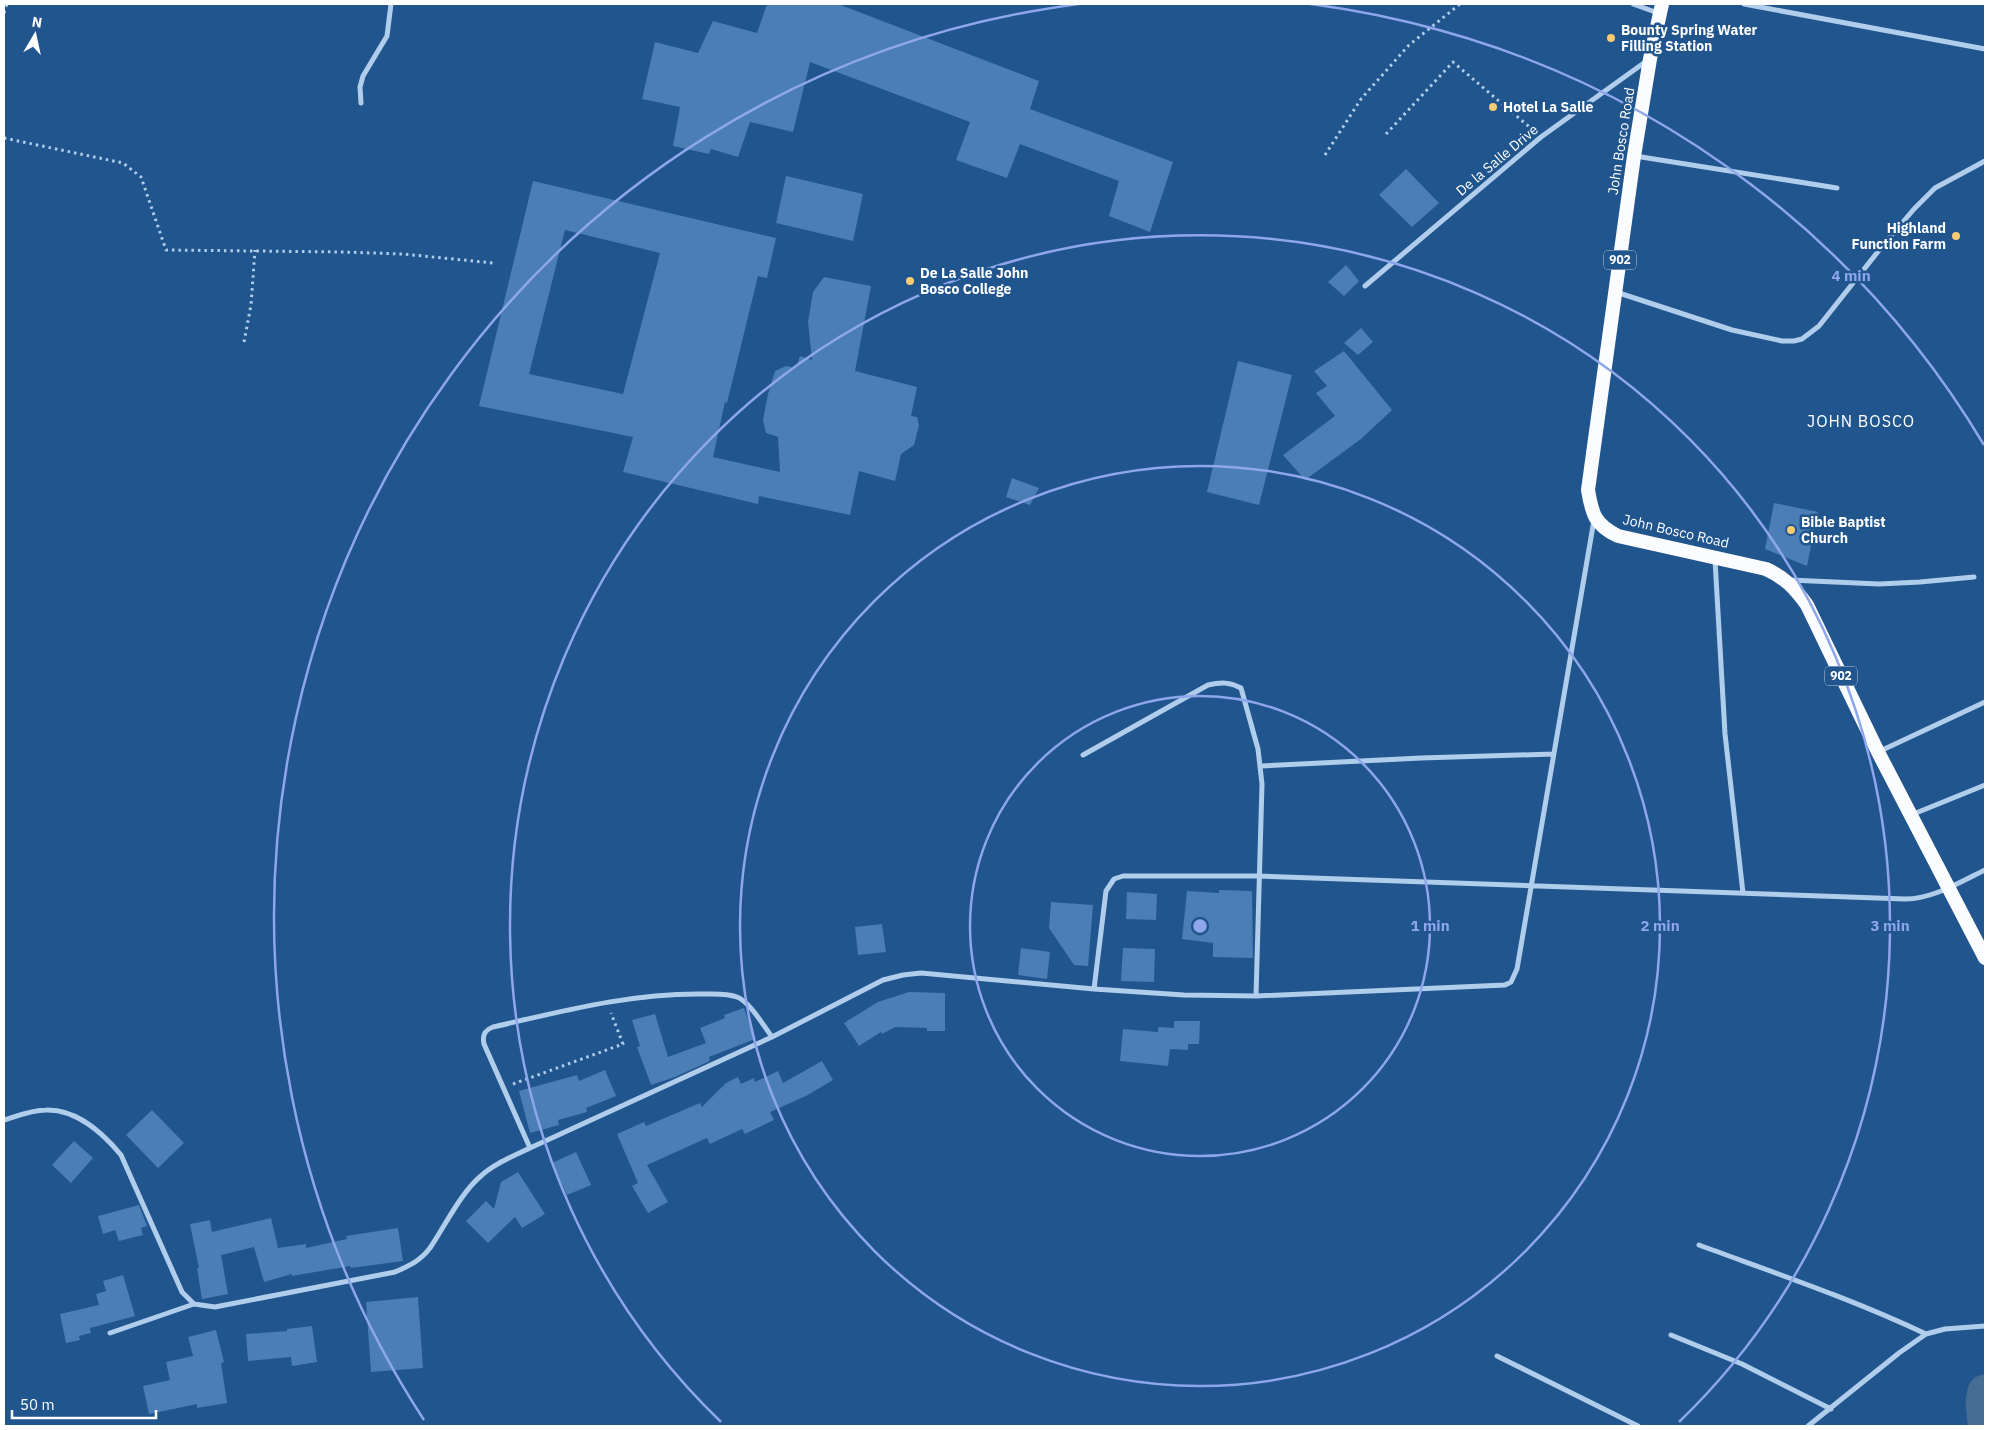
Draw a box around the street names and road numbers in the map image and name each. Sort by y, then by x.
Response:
street label: John Bosco Road [1604,86,1638,196]
street label: De la Salle Drive [1452,120,1542,200]
road number: 902 [1604,250,1636,270]
street label: John Bosco Road [1621,510,1731,552]
road number: 902 [1825,666,1857,686]

